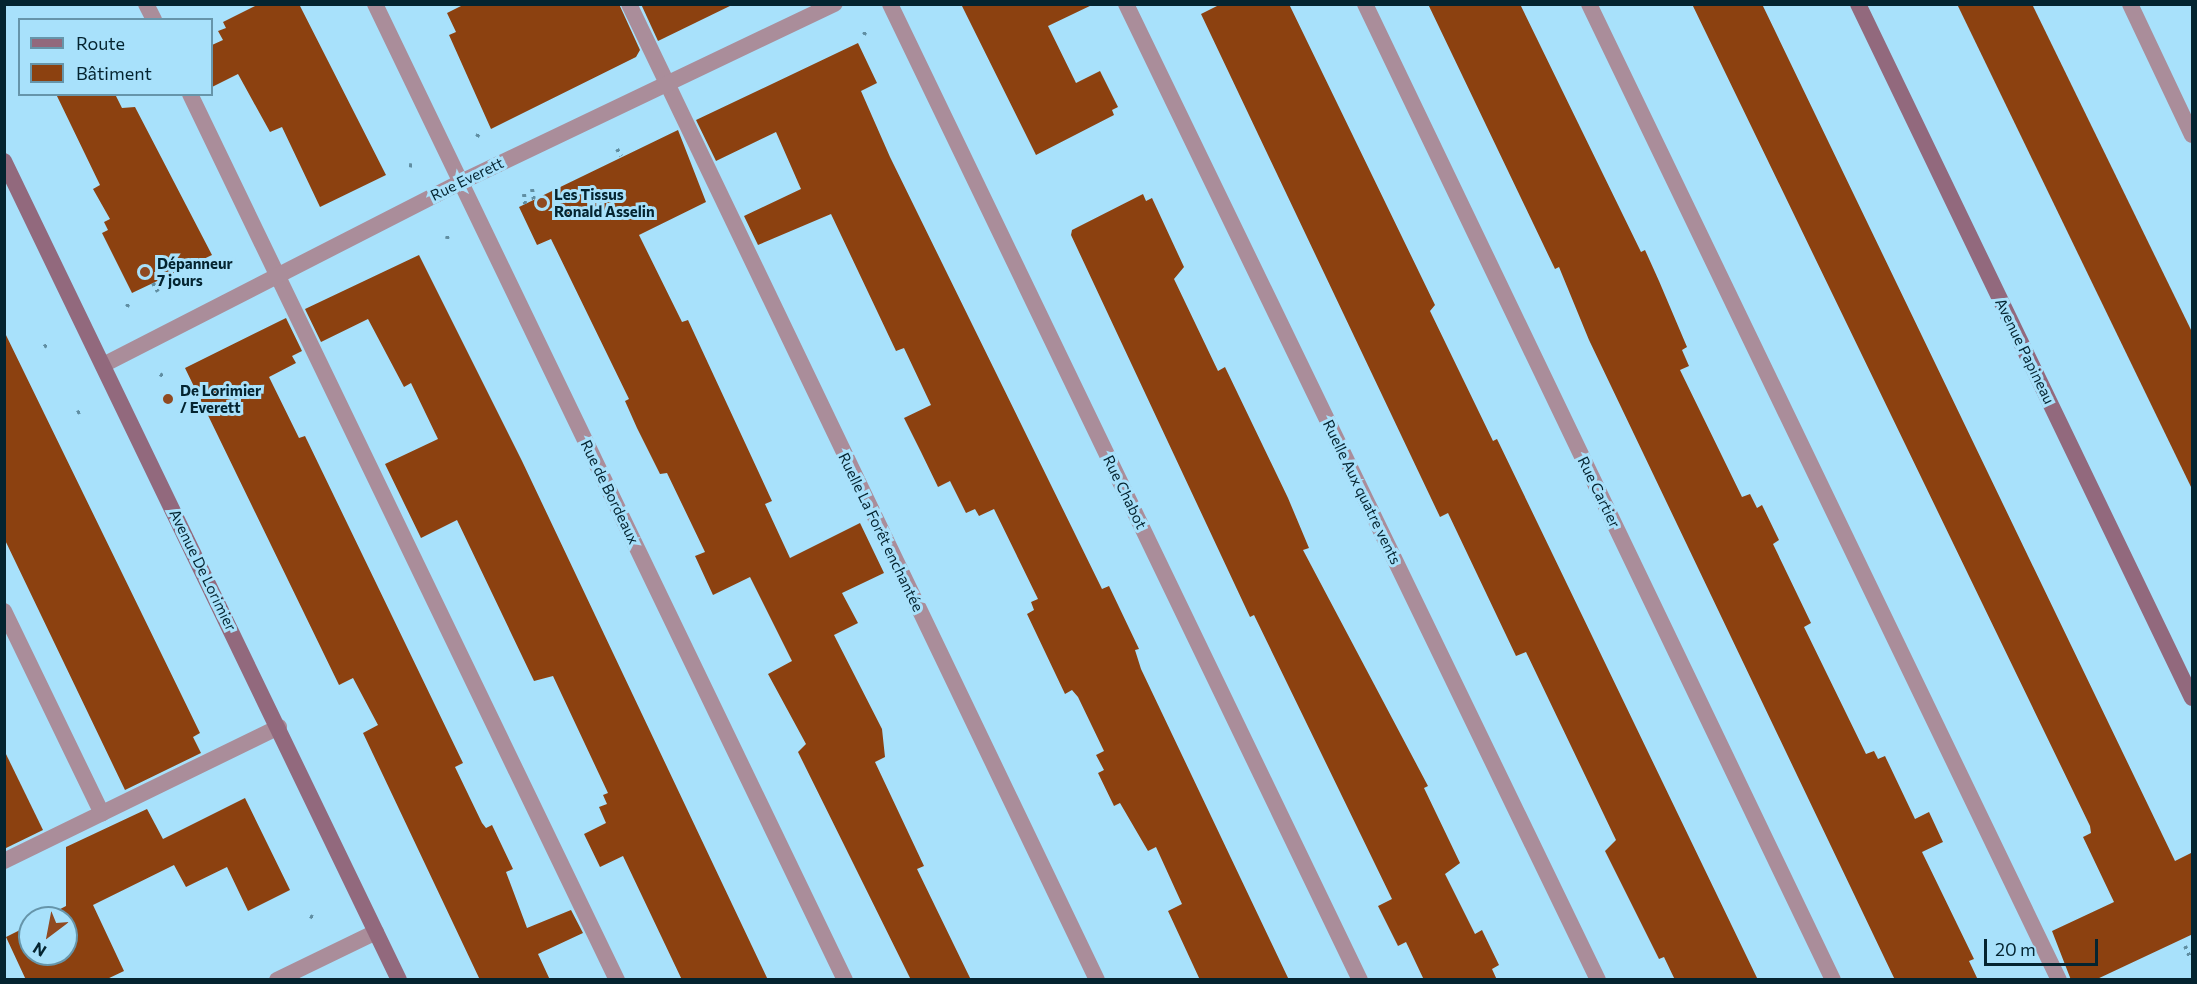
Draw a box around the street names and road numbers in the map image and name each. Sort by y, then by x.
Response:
street label: Rue Everett [428,154,506,204]
street label: Avenue Papineau [1992,295,2058,407]
street label: Ruelle Aux quatre vents [1319,417,1405,567]
street label: Rue de Bordeaux [577,437,643,547]
street label: Ruelle La Forêt enchantée [835,450,927,614]
street label: Rue Chabot [1099,452,1151,532]
street label: Rue Cartier [1574,453,1624,531]
street label: Avenue De Lorimier [166,506,240,634]

